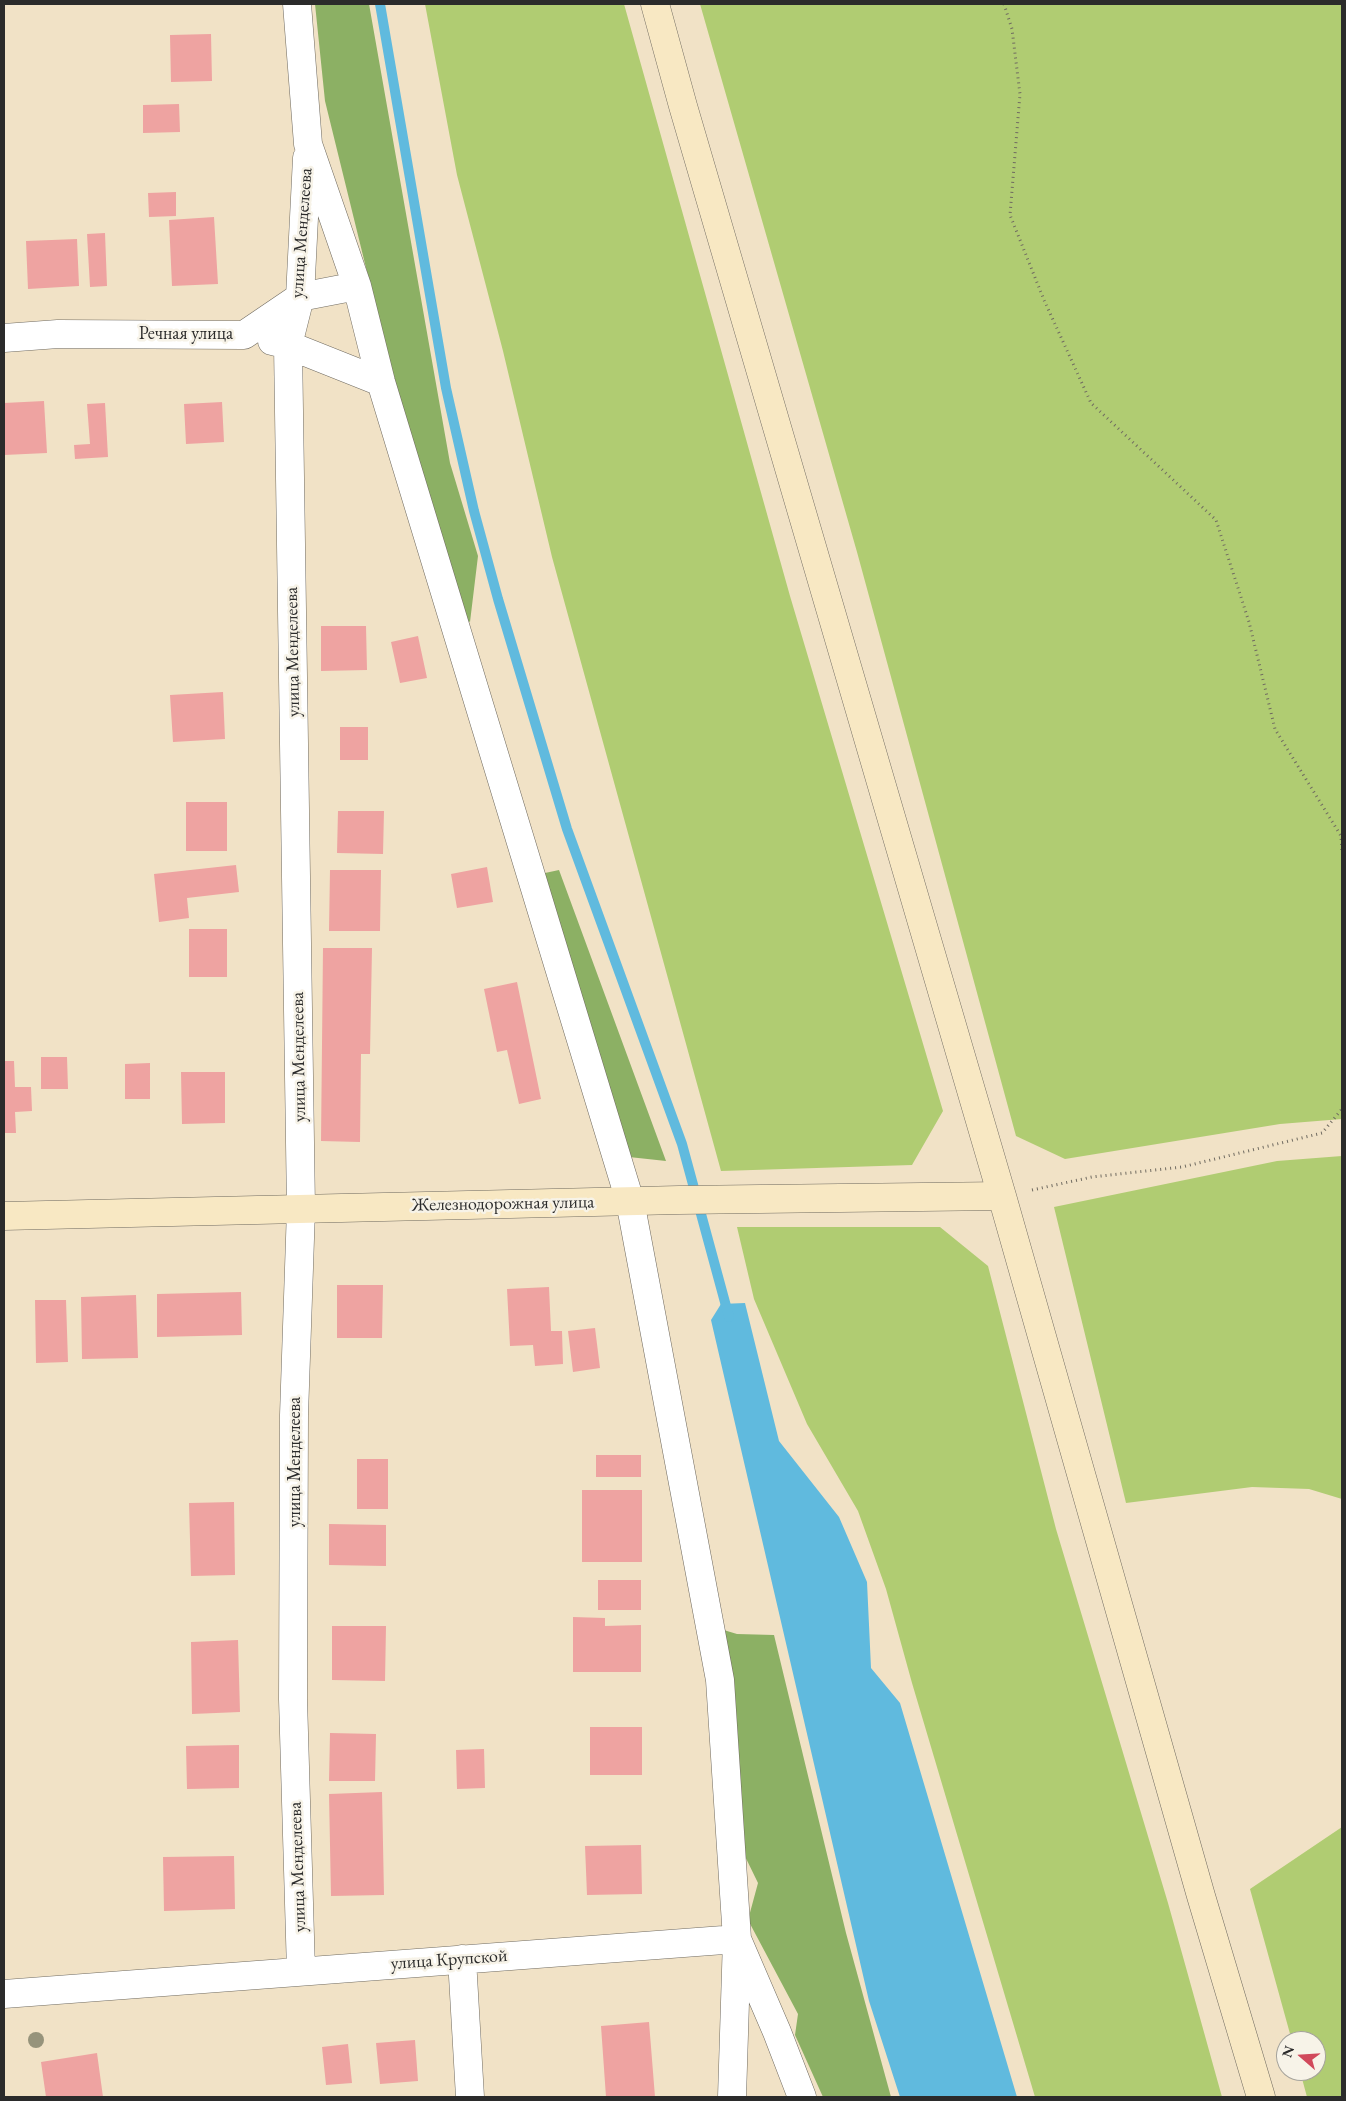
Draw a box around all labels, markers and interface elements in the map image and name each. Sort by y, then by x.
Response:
street label: улица Менделеева [287,167,317,299]
street label: Речная улица [139,323,233,345]
street label: улица Менделеева [281,587,305,717]
street label: улица Менделеева [287,992,311,1122]
street label: Железнодорожная улица [412,1192,594,1216]
street label: улица Менделеева [284,1397,306,1527]
street label: улица Менделеева [285,1801,311,1933]
street label: улица Крупской [390,1945,508,1975]
north arrow [1276,2031,1326,2081]
text: N [1277,2043,1298,2060]

